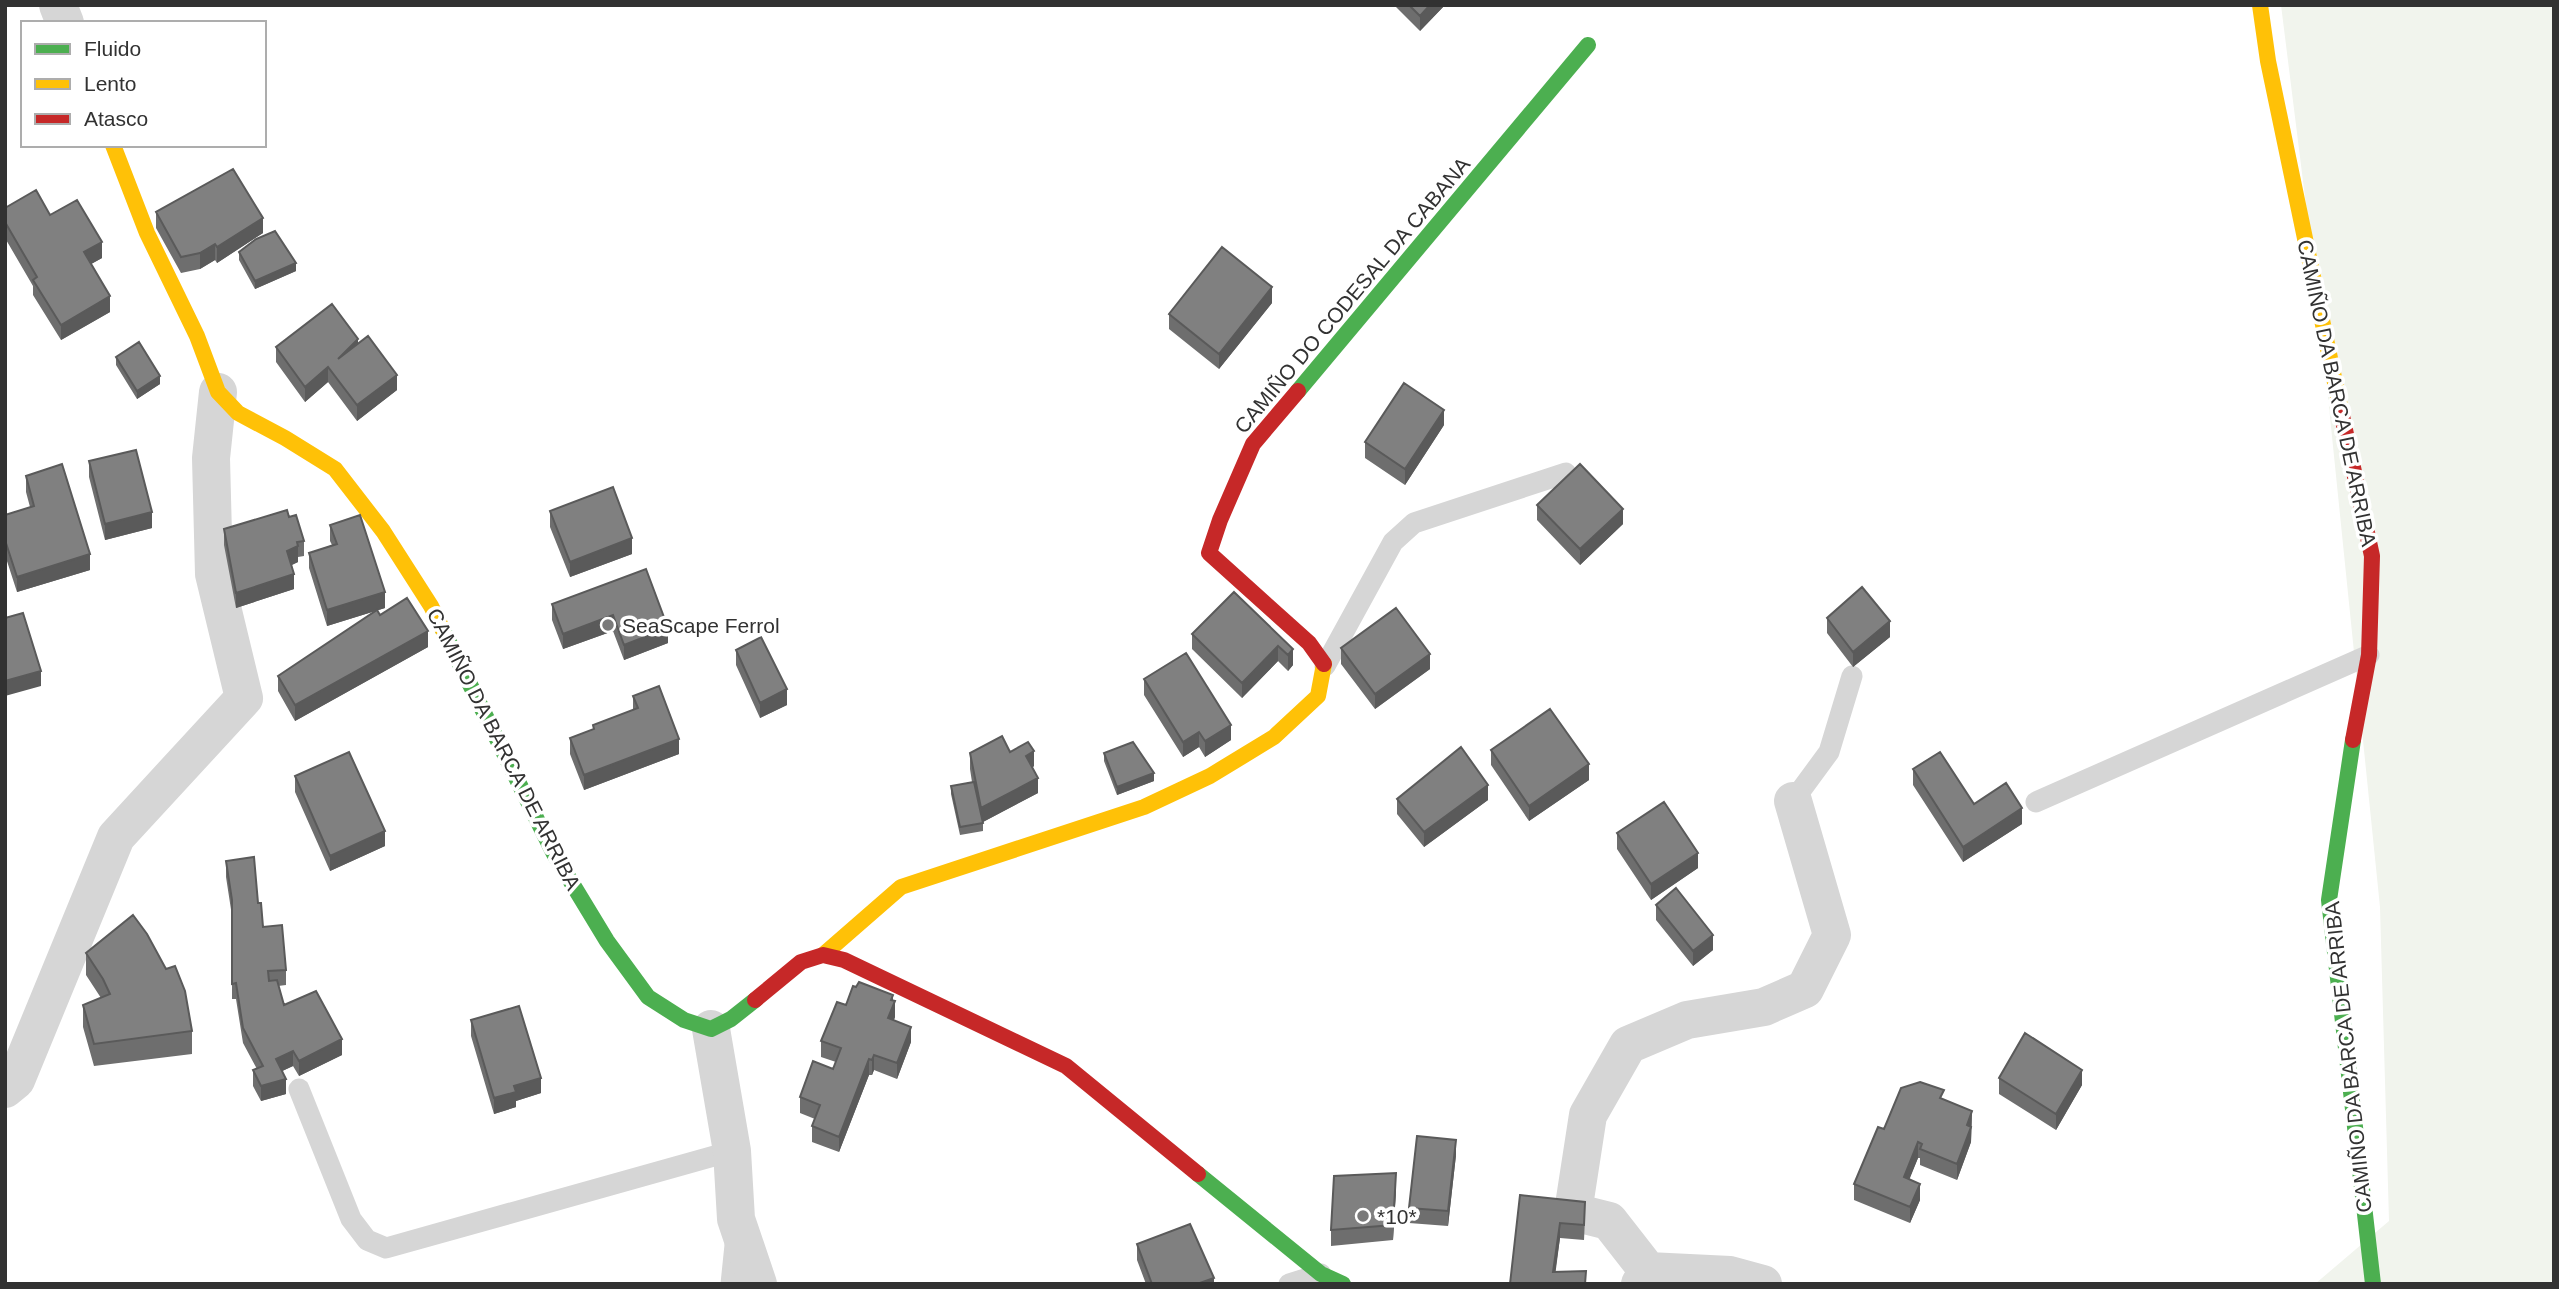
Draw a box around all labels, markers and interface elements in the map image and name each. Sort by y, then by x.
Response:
legend [21,21,266,147]
text: Fluido [84,37,141,60]
text: Lento [84,72,137,95]
text: Atasco [84,107,148,130]
street label: CAMIÑO DO CODESAL DA CABANA [1230,152,1474,438]
street label: CAMIÑO DA BARCA DE ARRIBA [2293,238,2381,548]
street label: CAMIÑO DA BARCA DE ARRIBA [423,604,585,894]
place label: SeaScape Ferrol [622,614,780,637]
marker: SeaScape Ferrol [600,617,616,633]
street label: CAMIÑO DA BARCA DE ARRIBA [2320,900,2376,1214]
place label: *10* [1377,1205,1417,1228]
marker: *10* [1355,1208,1371,1224]

